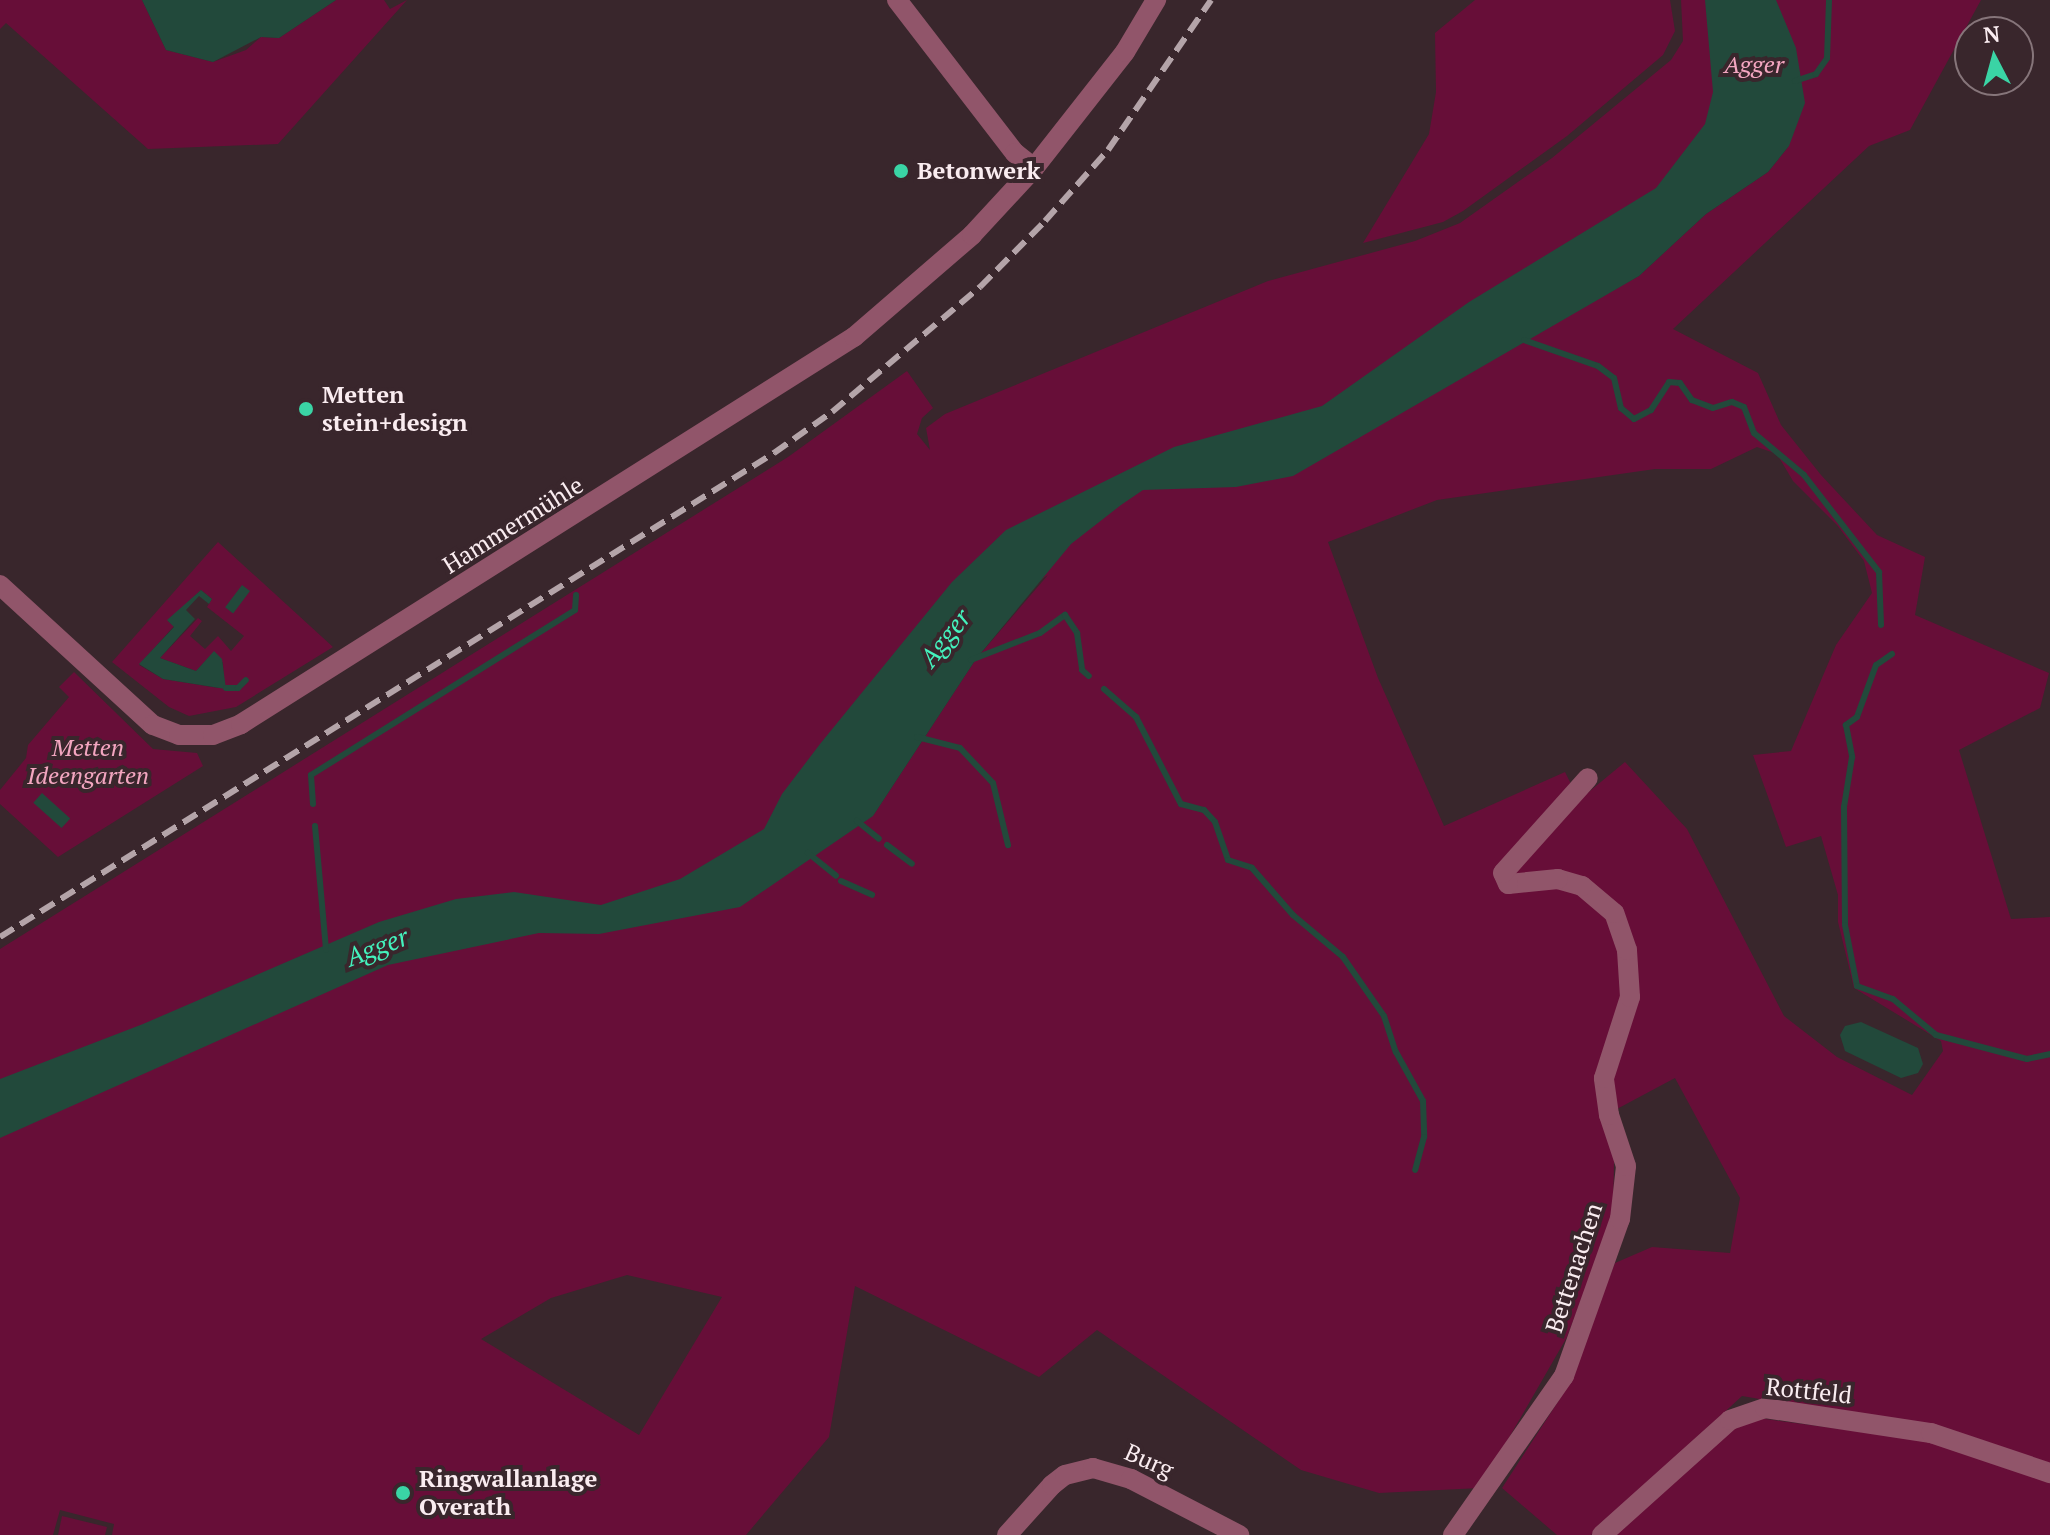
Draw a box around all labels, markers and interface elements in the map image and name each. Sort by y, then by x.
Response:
north arrow [1954,16,2034,96]
text: N [1982,18,2001,49]
park label: Agger [1724,51,1784,79]
place label: Betonwerk [917,157,1041,185]
marker: Betonwerk [892,162,910,180]
place label: Metten stein+design [322,381,467,437]
marker: Metten stein+design [297,400,315,418]
street label: Hammermühle [437,470,589,580]
water label: Agger [913,603,977,673]
park label: Metten Ideengarten [27,734,149,790]
water label: Agger [341,921,413,973]
street label: Bettenachen [1539,1200,1609,1336]
street label: Rottfeld [1765,1372,1853,1410]
street label: Burg [1120,1438,1178,1484]
place label: Ringwallanlage Overath [419,1465,597,1521]
marker: Ringwallanlage Overath [394,1484,412,1502]

